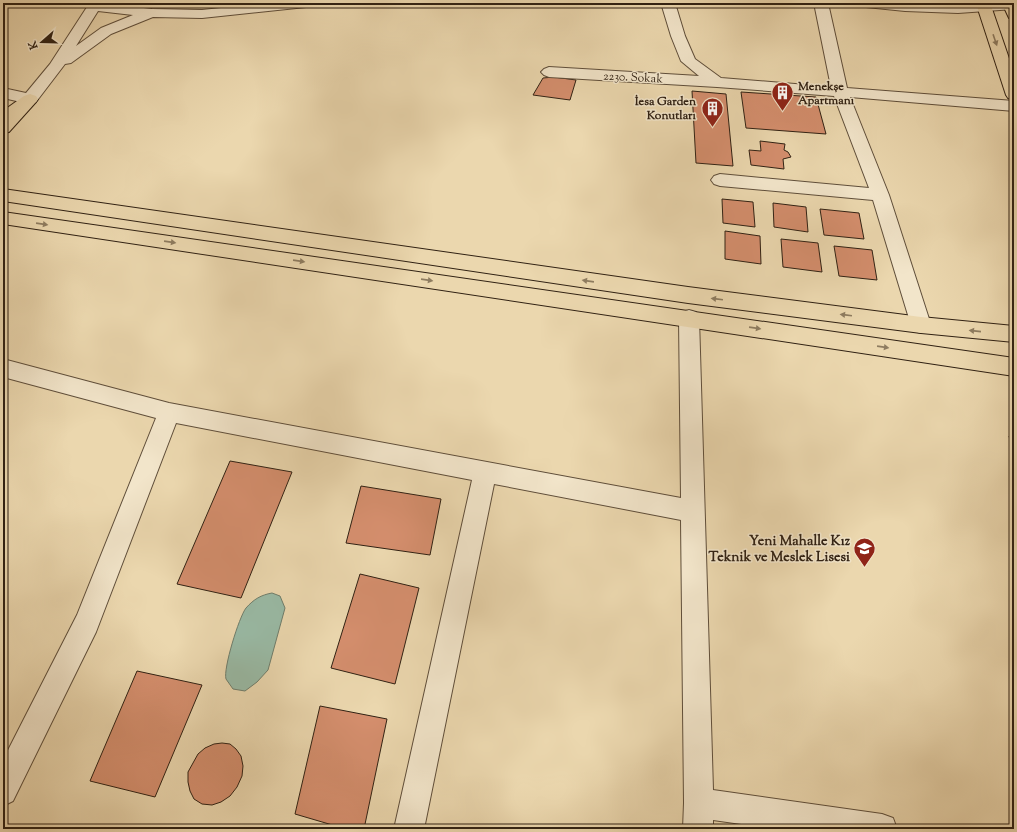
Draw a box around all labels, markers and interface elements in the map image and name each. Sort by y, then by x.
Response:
north arrow [22,22,62,62]
one-way arrow [993,34,999,46]
text: K [25,39,43,52]
street label: 2230. Sokak [603,67,664,89]
place label: Menekşe Apartmanı [797,78,855,110]
building icon: Menekşe Apartmanı [769,80,795,113]
place label: İesa Garden Konutları [634,93,697,125]
building icon: İesa Garden Konutları [699,95,725,128]
one-way arrow [36,221,48,227]
one-way arrow [164,239,176,245]
one-way arrow [293,258,305,264]
one-way arrow [421,277,434,283]
one-way arrow [582,278,595,284]
one-way arrow [711,296,723,302]
one-way arrow [840,312,852,319]
one-way arrow [749,325,761,331]
one-way arrow [969,327,981,334]
one-way arrow [877,344,890,350]
place label: Yeni Mahalle Kız Teknik ve Meslek Lisesi [709,532,851,568]
school or university icon: Yeni Mahalle Kız Teknik ve Meslek Lisesi [852,535,878,568]

